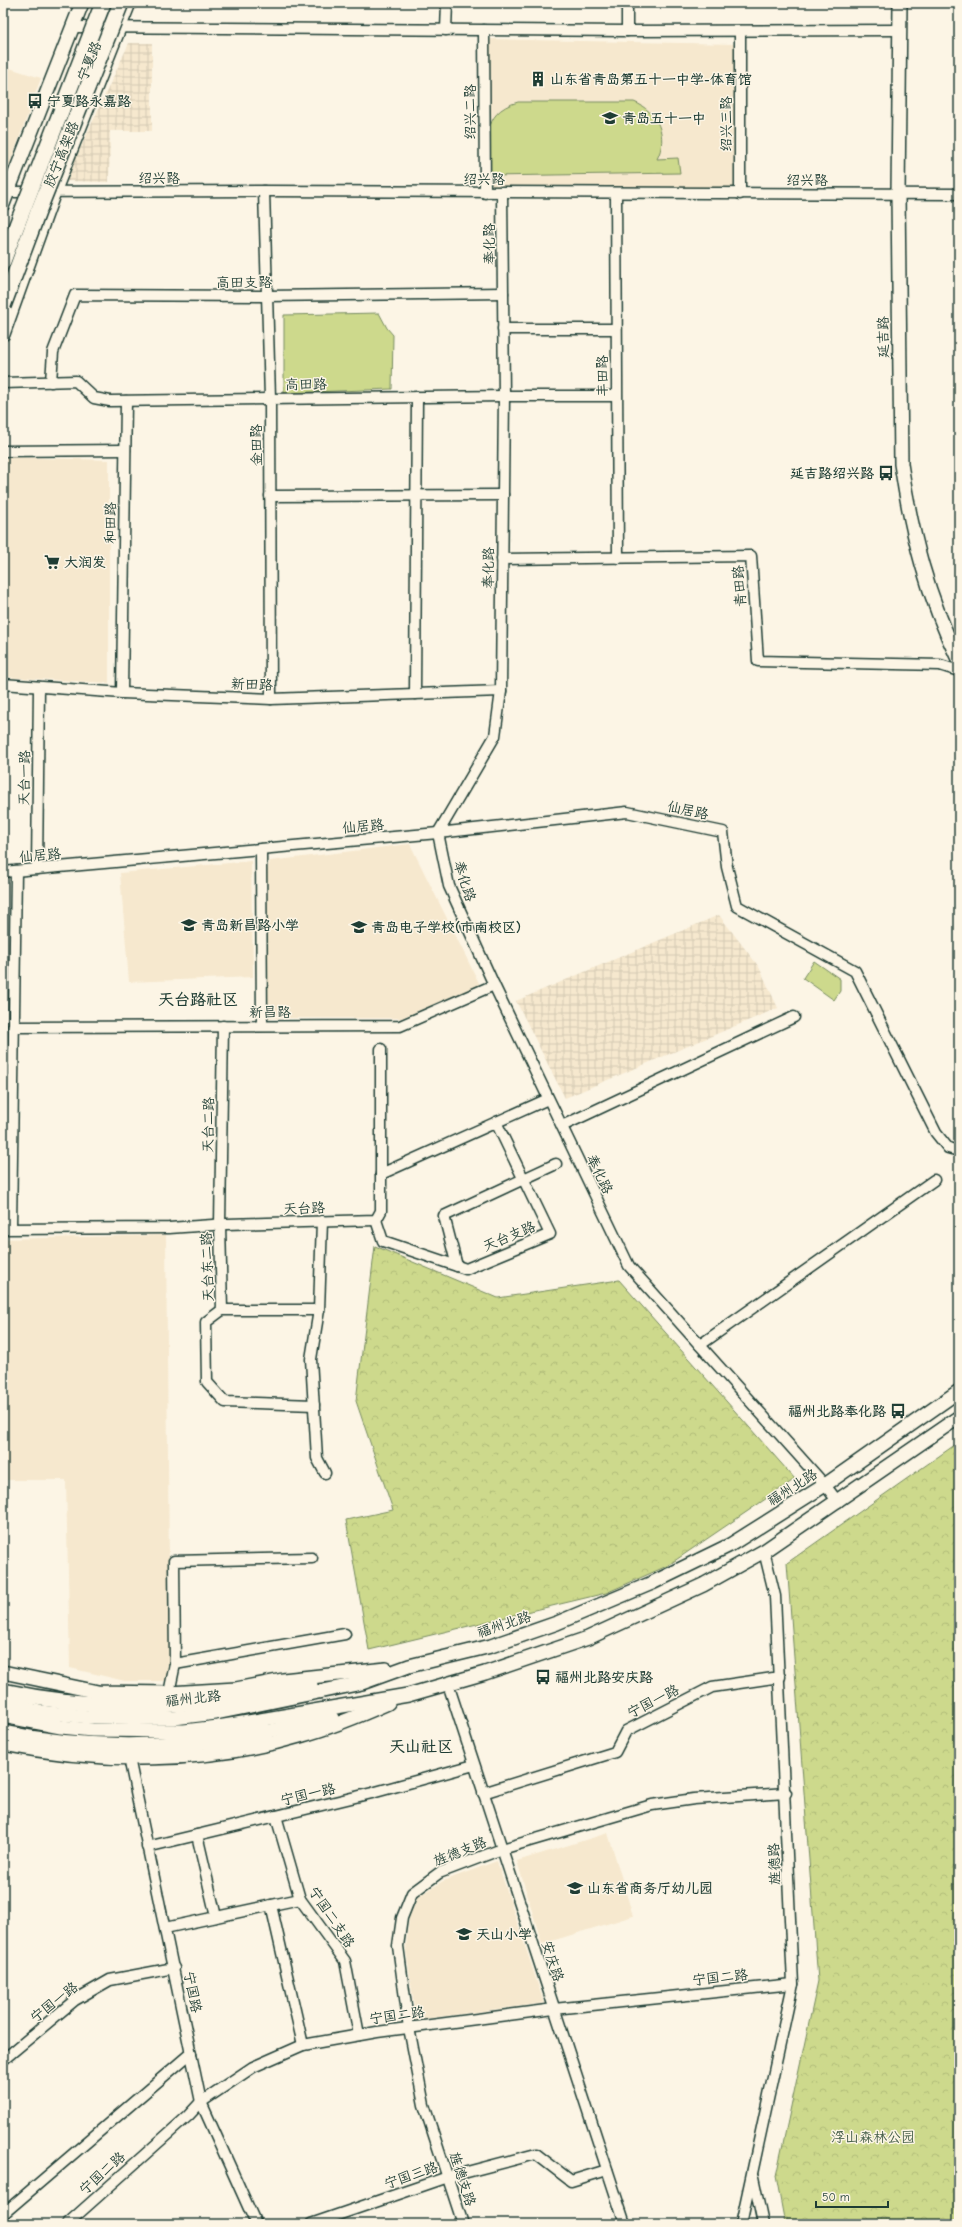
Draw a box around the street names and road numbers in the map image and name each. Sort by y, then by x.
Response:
street label: 宁夏路 [74,39,105,84]
street label: 绍兴二路 [462,84,479,140]
street label: 绍兴三路 [718,96,735,152]
street label: 胶宁高架路 [40,119,82,190]
street label: 绍兴路 [138,170,180,187]
street label: 绍兴路 [463,171,505,188]
street label: 绍兴路 [786,172,828,189]
street label: 奉化路 [481,223,498,265]
street label: 高田支路 [216,274,272,291]
street label: 延吉路 [875,316,892,358]
street label: 丰田路 [594,355,611,397]
street label: 高田路 [285,376,327,393]
street label: 金田路 [248,424,265,466]
street label: 和田路 [102,502,119,544]
street label: 奉化路 [480,547,497,589]
street label: 青田路 [730,564,749,608]
street label: 新田路 [231,675,273,694]
street label: 天台一路 [16,750,33,806]
street label: 仙居路 [666,798,710,823]
street label: 仙居路 [341,816,385,837]
street label: 仙居路 [18,845,62,866]
street label: 奉化路 [450,859,479,904]
street label: 新昌路 [249,1004,291,1021]
street label: 天台二路 [200,1097,217,1153]
street label: 奉化路 [583,1152,616,1197]
street label: 天台路 [283,1199,325,1218]
street label: 天台支路 [480,1218,538,1255]
street label: 天台东二路 [198,1232,217,1302]
street label: 福州北路 [764,1465,821,1509]
street label: 福州北路 [475,1608,533,1641]
street label: 宁国一路 [624,1681,682,1722]
street label: 福州北路 [164,1687,222,1710]
street label: 宁国一路 [279,1780,337,1809]
street label: 旌德支路 [431,1833,489,1870]
street label: 旌德路 [765,1843,784,1885]
street label: 宁国二支路 [305,1884,358,1951]
street label: 安庆路 [538,1939,567,1984]
street label: 宁国二路 [691,1966,749,1989]
street label: 宁国路 [180,1970,205,2014]
street label: 宁国一路 [27,1978,82,2026]
street label: 宁国二路 [368,2003,426,2028]
street label: 宁国二路 [76,2148,129,2198]
street label: 旌德支路 [446,2150,479,2208]
street label: 宁国三路 [382,2158,440,2193]

